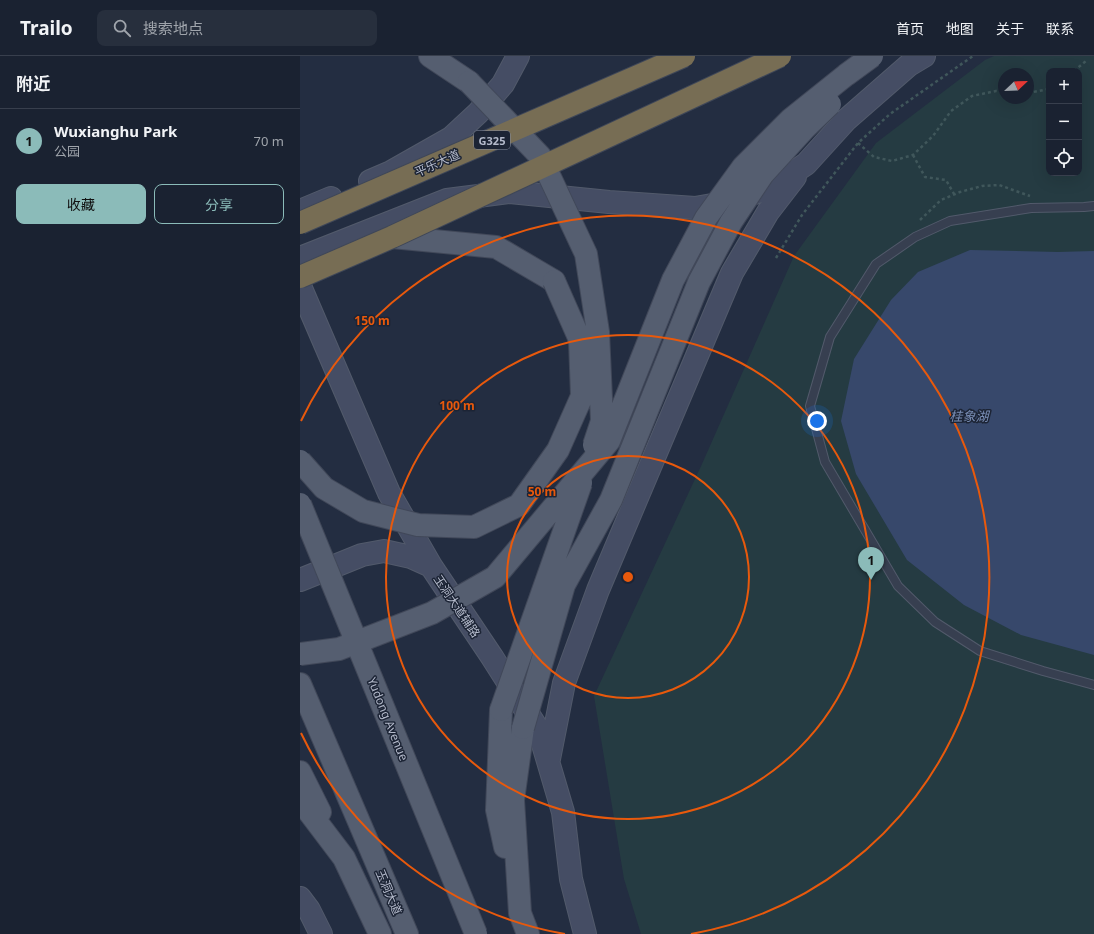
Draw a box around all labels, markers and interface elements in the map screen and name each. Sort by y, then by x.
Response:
search box [97,10,377,46]
text: Trailo [20,15,73,41]
icon: search [111,17,133,39]
text: 搜索地点 [143,18,203,38]
text: 首页 [896,19,924,38]
text: 地图 [946,19,974,38]
text: 关于 [996,19,1024,38]
text: 联系 [1046,19,1074,38]
north arrow [998,68,1034,104]
map controls [1046,68,1082,176]
button: + [1046,68,1082,104]
text: 附近 [16,72,50,95]
button: − [1046,104,1082,140]
text: Wuxianghu Park [54,121,177,141]
road number: G325 [474,131,510,149]
text: 1 [25,132,33,150]
text: 70 m [254,132,284,150]
button: locate [1046,140,1082,176]
text: 公园 [54,142,80,160]
street label: 平乐大道 [412,145,462,181]
button: 收藏 [16,184,146,224]
button: 分享 [154,184,284,224]
text: 150 m [354,312,390,329]
text: 100 m [439,397,475,414]
water label: 桂象湖 [949,407,990,425]
your location [807,411,827,431]
text: 50 m [528,483,556,500]
pin: 1 [858,547,884,580]
centre of rings [621,570,635,584]
street label: 玉洞大道辅路 [430,571,484,641]
street label: Yudong Avenue [364,675,413,763]
street label: 玉洞大道 [372,867,406,917]

